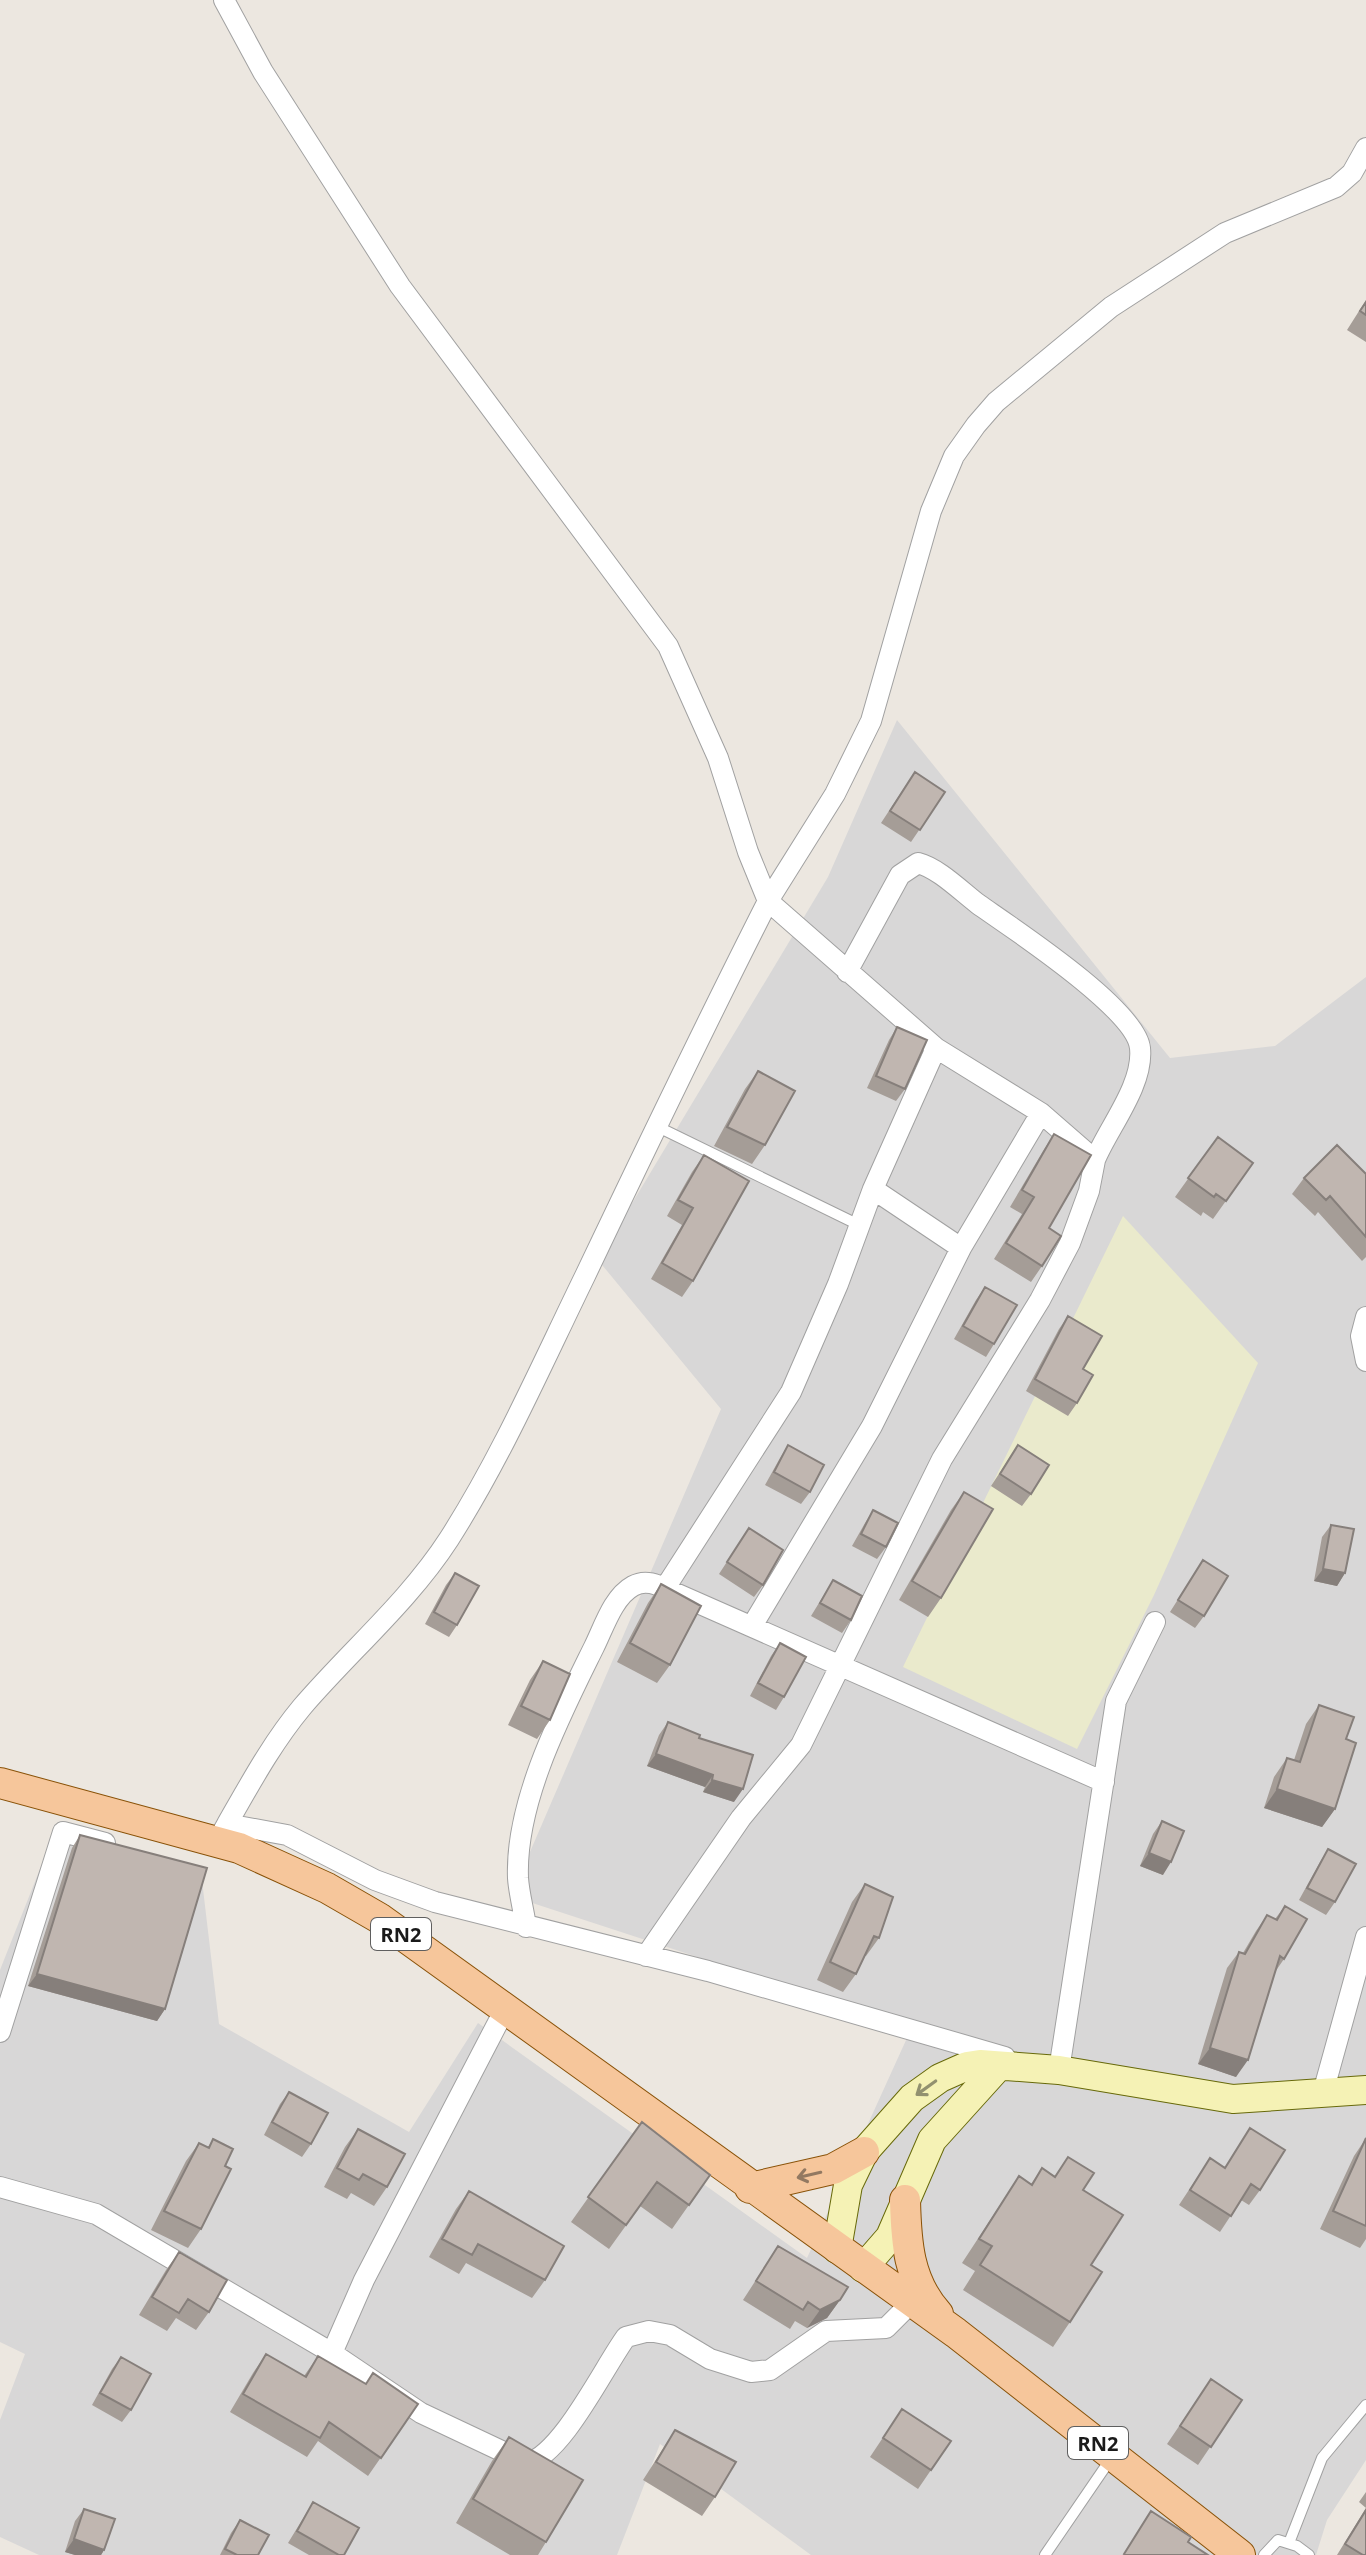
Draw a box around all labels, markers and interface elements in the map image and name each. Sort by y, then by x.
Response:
road number: RN2 [371,1918,431,1950]
one-way arrow [916,2079,938,2096]
one-way arrow [796,2168,822,2183]
road number: RN2 [1068,2427,1128,2459]

